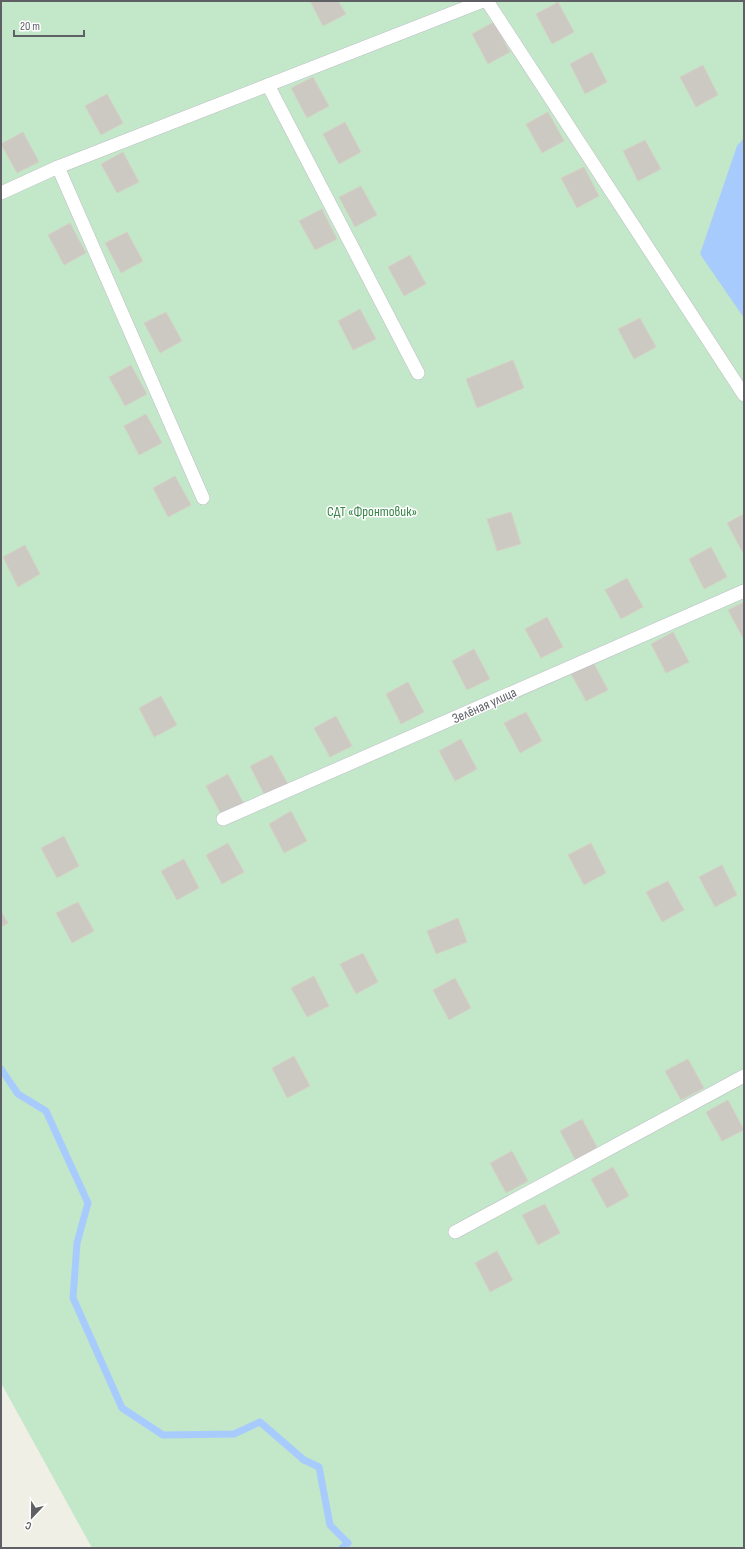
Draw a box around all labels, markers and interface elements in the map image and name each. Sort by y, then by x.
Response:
scale bar [14,12,84,38]
text: 20 m [20,19,40,34]
park label: СДТ «Фронтовик» [327,503,417,520]
street label: Зелёная улица [449,684,519,727]
north arrow [12,1497,52,1537]
text: С [23,1519,33,1533]

